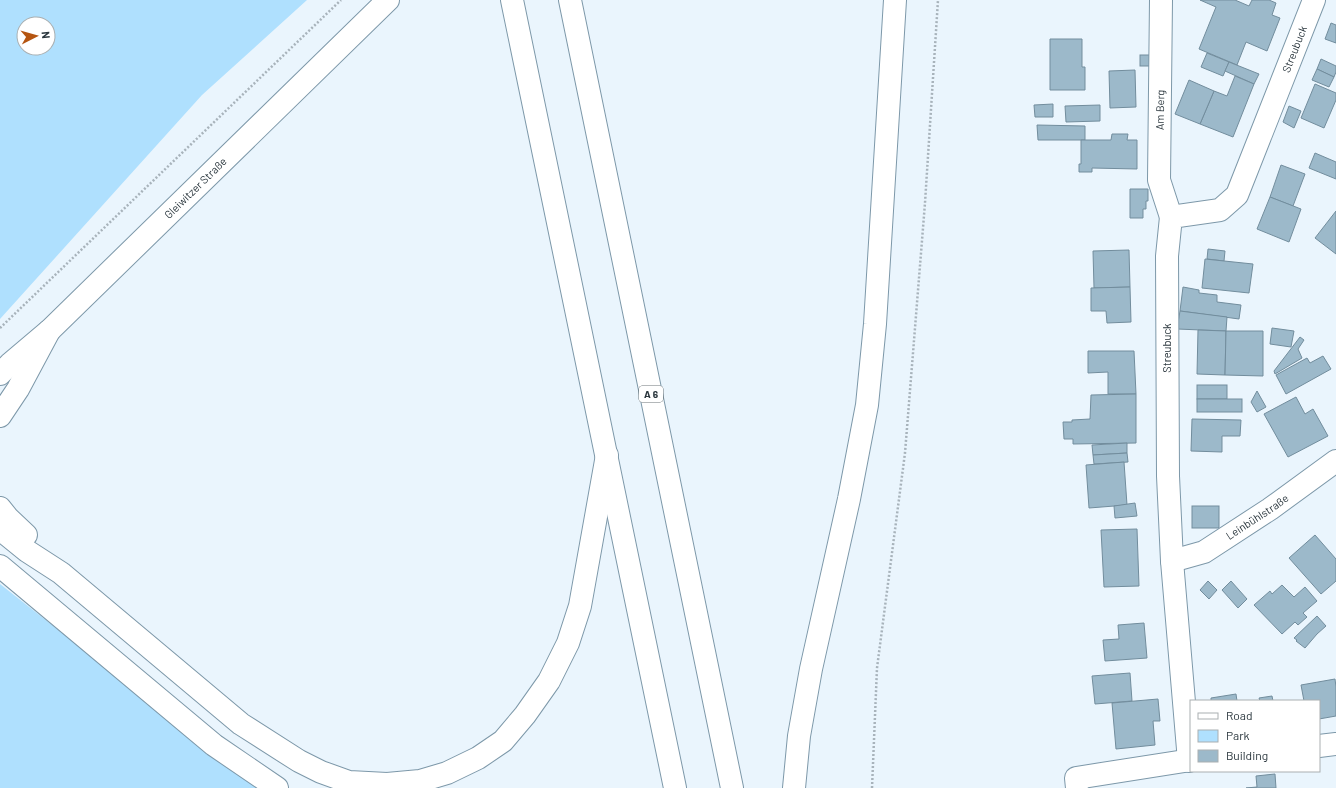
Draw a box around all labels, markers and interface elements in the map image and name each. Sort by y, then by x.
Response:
north arrow [16,16,56,56]
street label: Streubuck [1279,23,1309,74]
text: N [40,31,53,39]
street label: Am Berg [1153,90,1166,130]
street label: Gleiwitzer Straße [161,154,229,221]
street label: Streubuck [1160,323,1173,373]
road number: A 6 [639,386,663,402]
street label: Leinbühlstraße [1223,491,1291,542]
legend [1190,700,1320,772]
text: Road [1226,708,1253,722]
text: Park [1226,728,1250,742]
text: Building [1226,748,1268,762]

